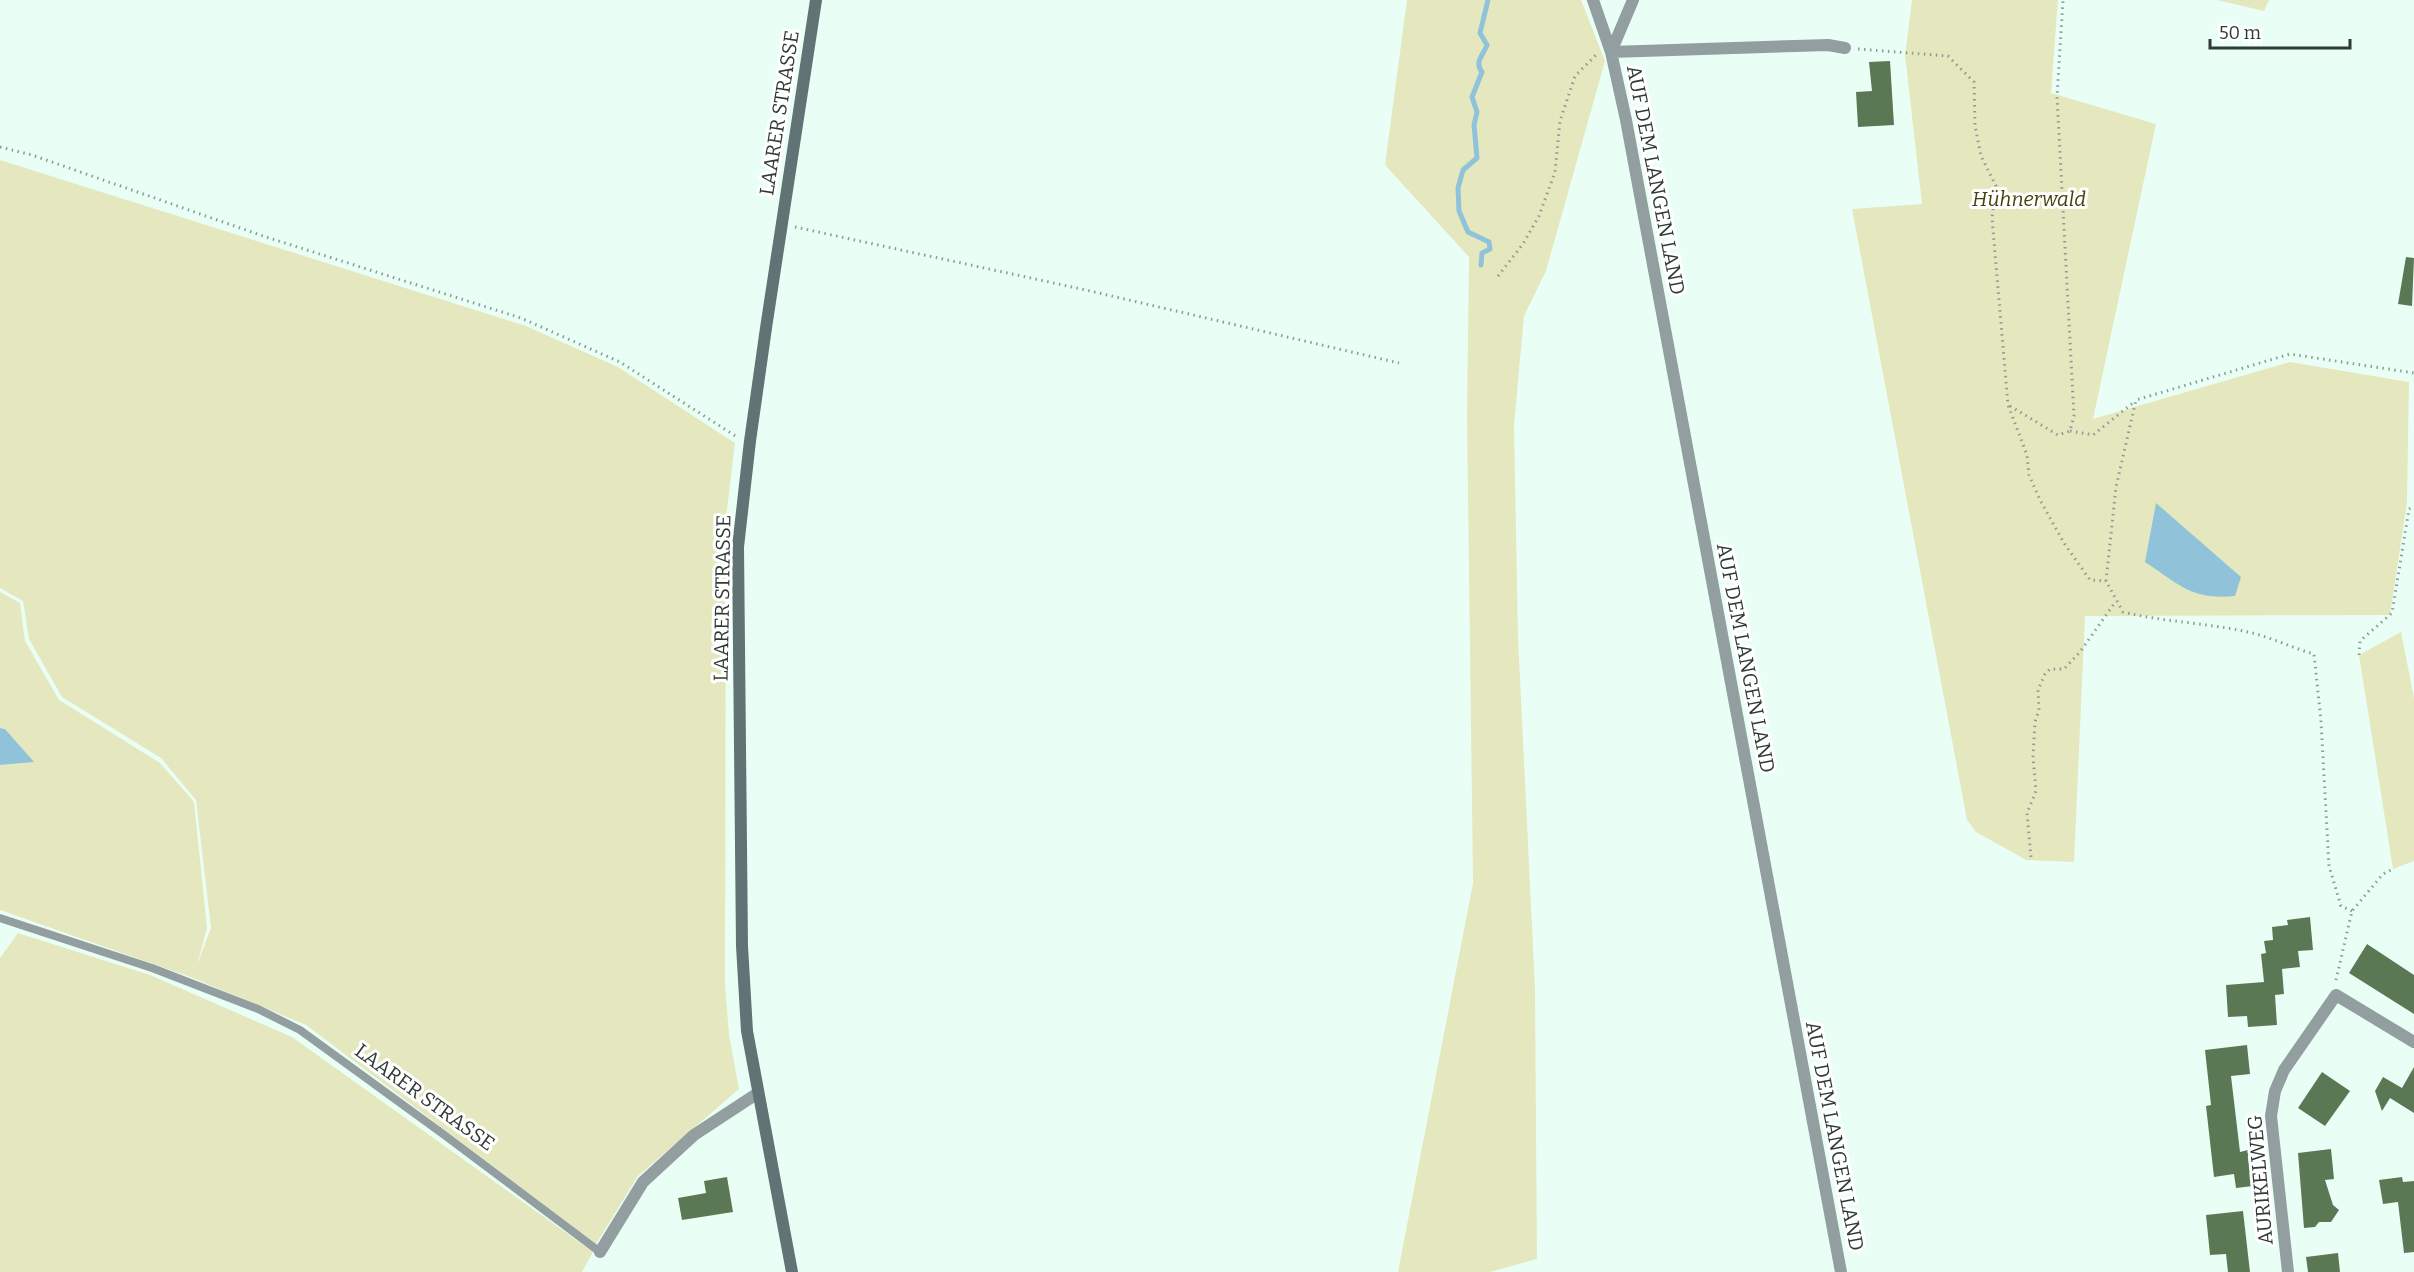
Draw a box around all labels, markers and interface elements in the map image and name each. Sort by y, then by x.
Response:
scale bar [2210,12,2350,50]
text: 50 m [2219,22,2261,44]
street label: LAARER STRASSE [754,29,804,197]
street label: AUF DEM LANGEN LAND [1622,63,1690,297]
park label: Hühnerwald [1972,187,2086,211]
street label: LAARER STRASSE [709,515,735,681]
street label: AUF DEM LANGEN LAND [1712,541,1780,775]
street label: AUF DEM LANGEN LAND [1801,1019,1869,1253]
street label: LAARER STRASSE [351,1038,499,1156]
street label: AURIKELWEG [2242,1114,2278,1246]

